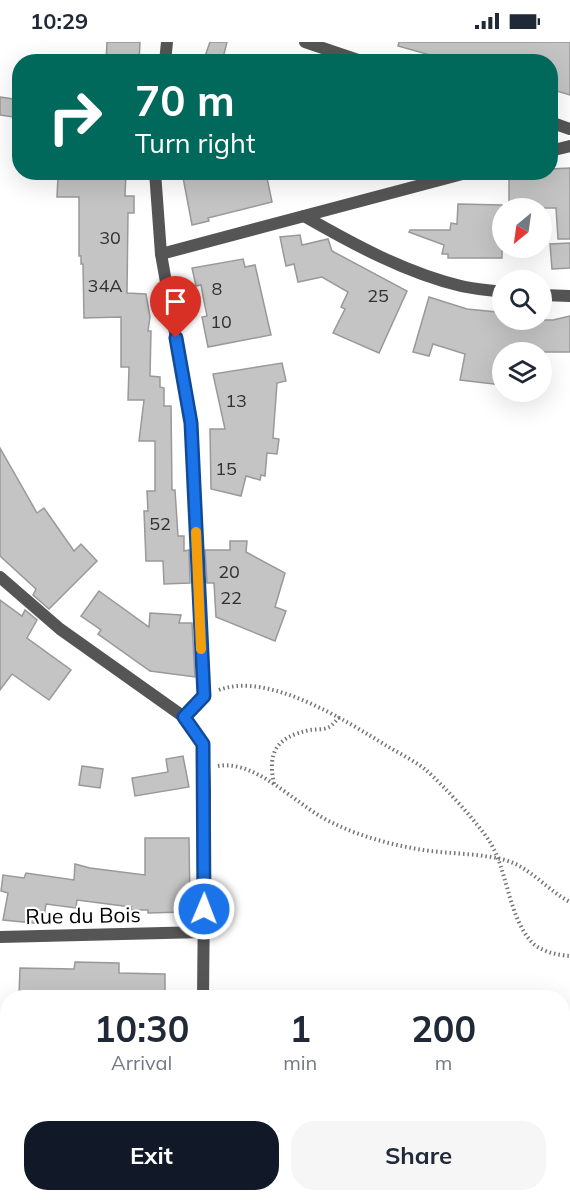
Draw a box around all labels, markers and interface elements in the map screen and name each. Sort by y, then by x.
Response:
text: 10:29 [30,7,88,35]
text: 70 m [135,74,235,127]
icon: right [36,78,114,156]
text: Turn right [135,126,255,160]
north arrow [492,198,552,258]
map controls [492,198,552,402]
house number: 30 [99,226,121,249]
button: search [492,270,552,330]
house number: 34A [88,274,122,297]
pin [150,276,201,338]
house number: 8 [212,277,222,300]
house number: 25 [367,284,389,307]
icon: arrive [159,285,192,318]
house number: 10 [210,310,232,333]
button: layers [492,342,552,402]
house number: 13 [225,389,247,412]
house number: 15 [215,457,237,480]
house number: 52 [149,512,171,535]
house number: 20 [218,560,240,583]
house number: 22 [220,586,242,609]
position arrow [172,877,236,941]
street label: Rue du Bois [25,901,141,929]
text: 10:30 [94,1006,189,1051]
text: 1 [289,1006,311,1051]
text: 200 [411,1006,476,1051]
text: Arrival [111,1050,172,1075]
text: min [283,1050,317,1075]
text: m [435,1050,452,1075]
button: Exit [24,1121,279,1190]
button: Share [291,1121,546,1190]

